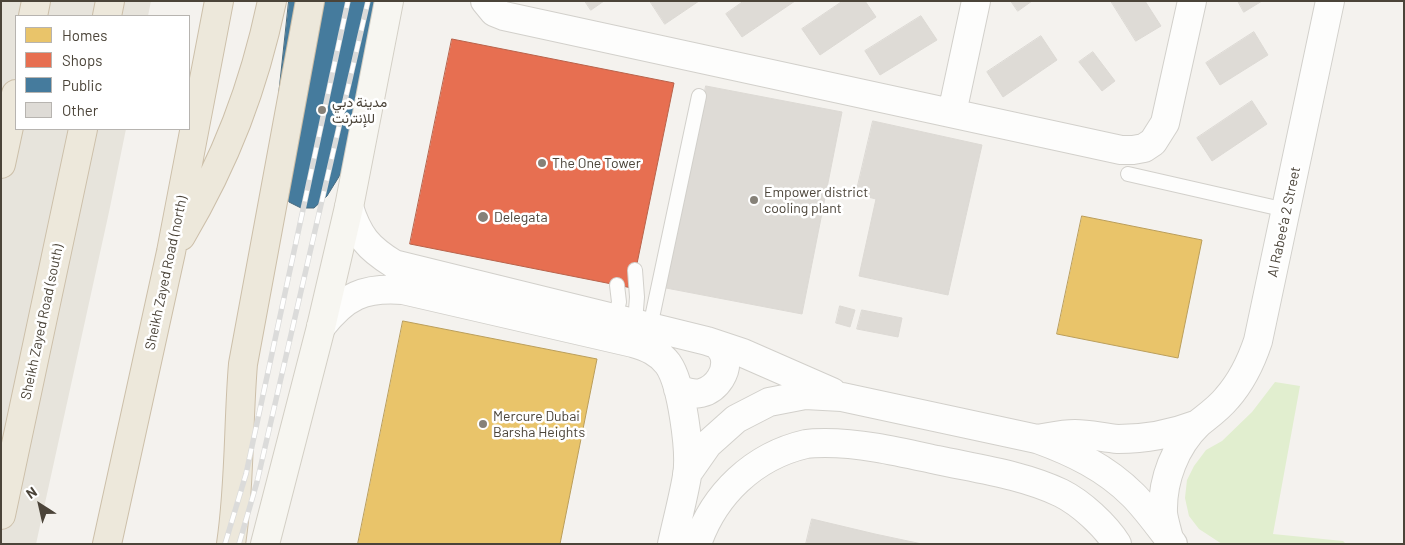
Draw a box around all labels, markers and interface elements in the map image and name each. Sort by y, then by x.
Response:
legend [15,15,190,130]
text: Homes [62,26,107,44]
text: Shops [62,51,102,69]
text: Public [62,76,102,94]
place label: مدينة دبي للإنترنت [332,94,387,126]
text: Other [62,101,98,119]
marker: مدينة دبي للإنترنت [316,104,328,116]
place label: The One Tower [552,155,641,171]
marker: The One Tower [536,157,548,169]
street label: Al Rabee'a 2 Street [1264,165,1304,279]
place label: Empower district cooling plant [764,184,868,216]
street label: Sheikh Zayed Road (north) [141,194,191,352]
marker: Empower district cooling plant [748,194,760,206]
place label: Delegata [494,209,548,225]
marker: Delegata [476,210,490,224]
street label: Sheikh Zayed Road (south) [17,243,67,401]
place label: Mercure Dubai Barsha Heights [493,408,585,441]
marker: Mercure Dubai Barsha Heights [477,418,489,430]
north arrow [15,480,65,530]
text: N [22,483,40,502]

